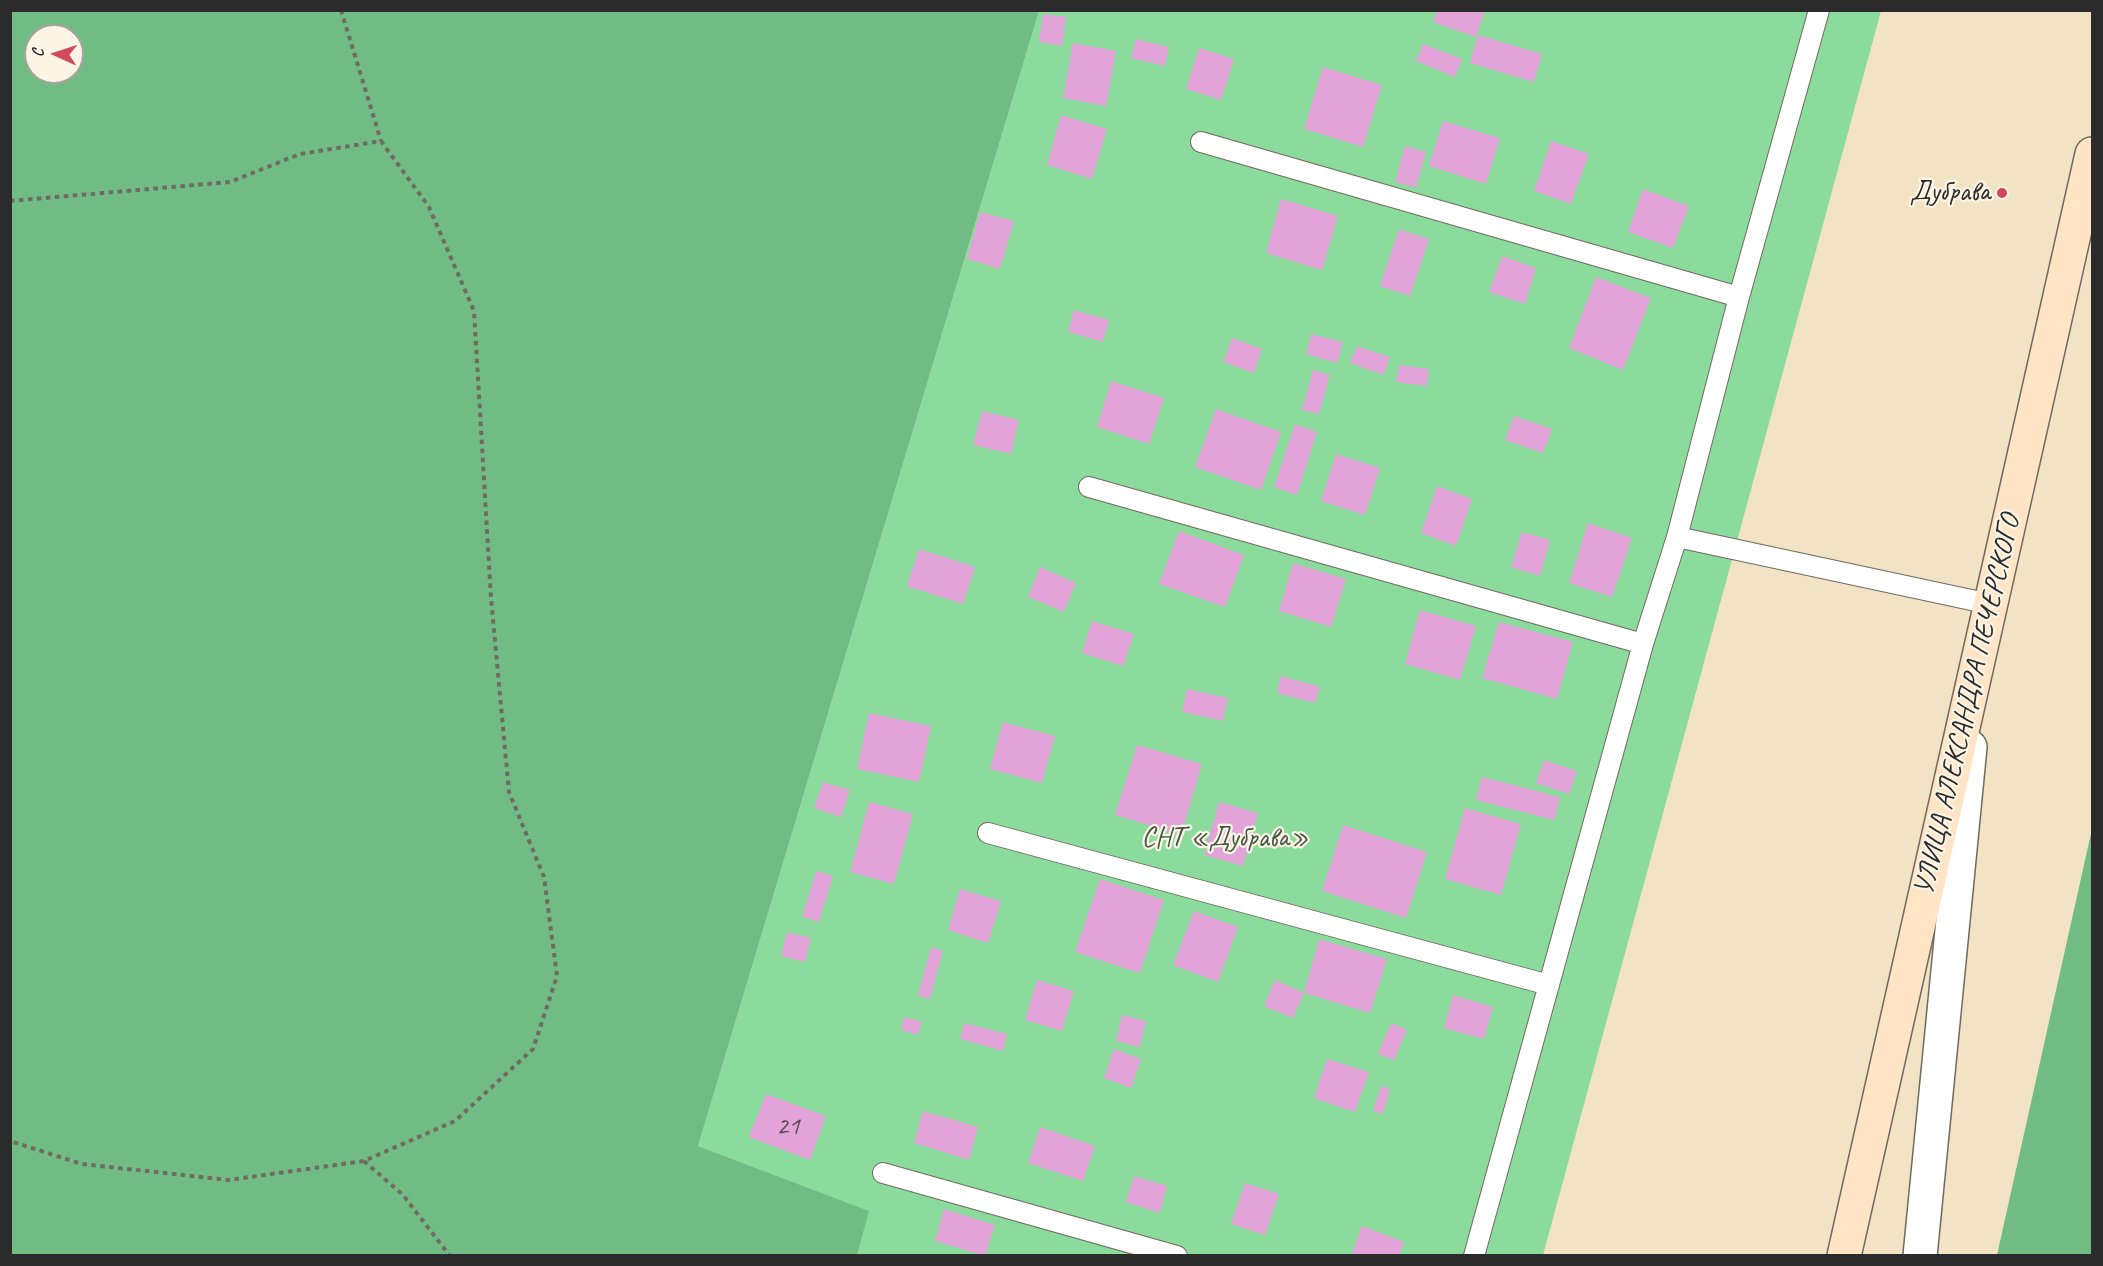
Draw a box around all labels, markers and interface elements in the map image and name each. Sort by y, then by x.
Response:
north arrow [24,24,84,84]
text: С [28,49,48,58]
place label: Дубрава [1910,176,1990,210]
marker: Дубрава [1995,186,2009,200]
street label: УЛИЦА АЛЕКСАНДРА ПЕЧЕРСКОГО [1908,512,2028,898]
park label: СНТ «Дубрава» [1141,822,1309,856]
house number: 21 [776,1111,800,1143]

